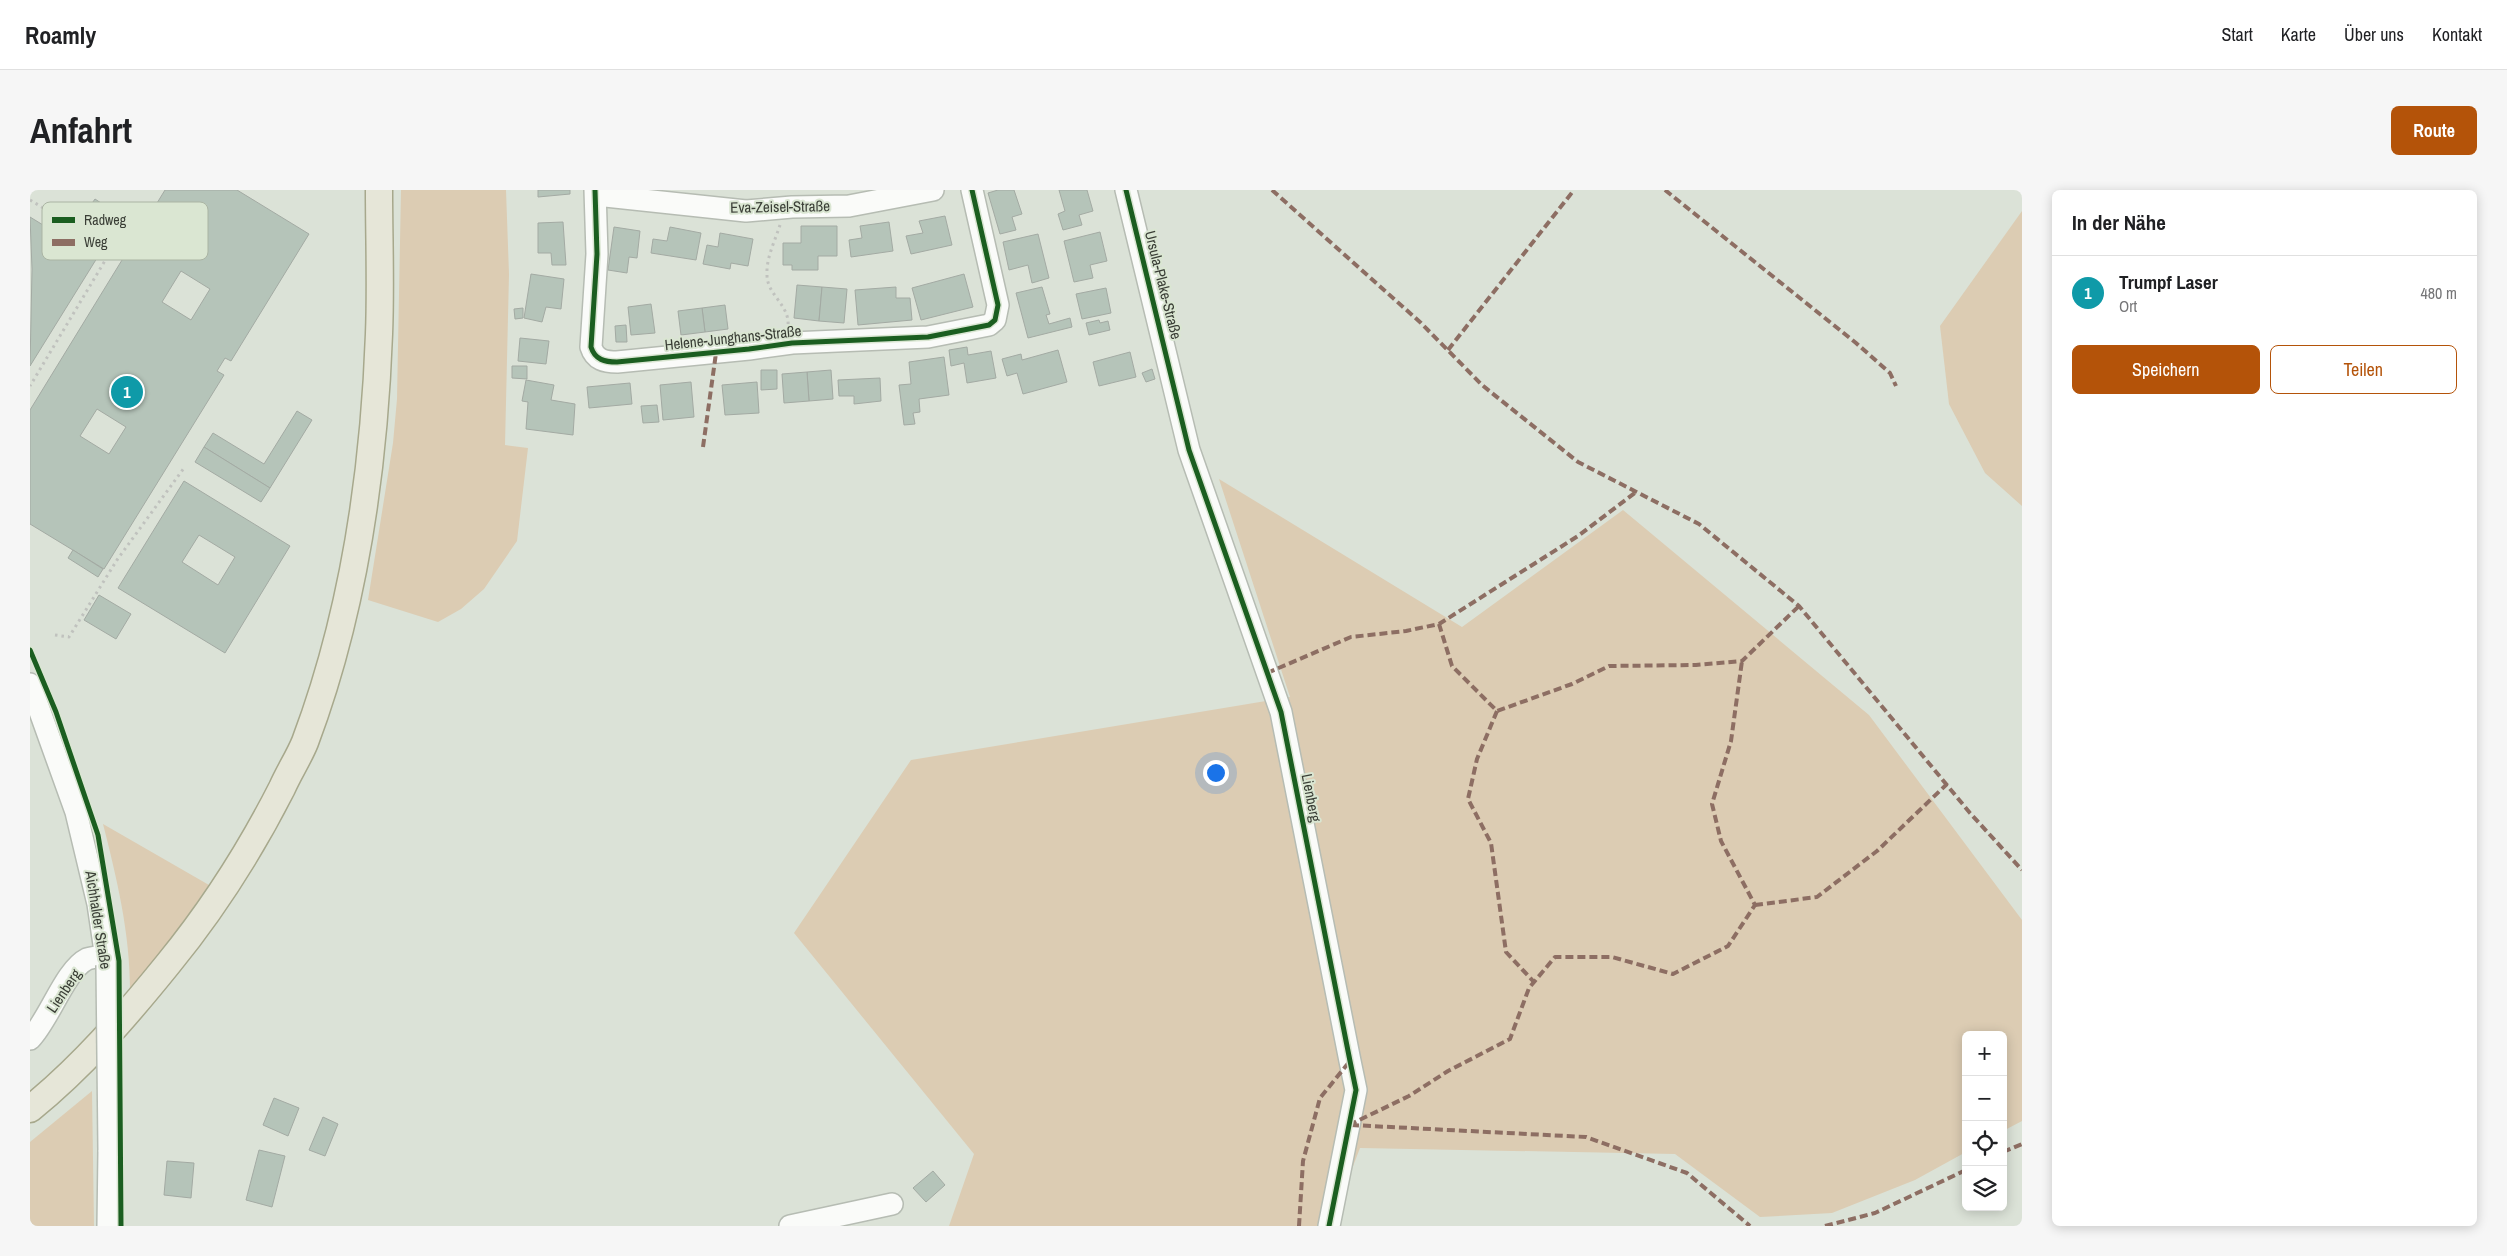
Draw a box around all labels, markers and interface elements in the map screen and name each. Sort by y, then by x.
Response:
text: Roamly [25,19,96,51]
text: Start [2222,22,2253,47]
text: Karte [2281,22,2316,47]
text: Über uns [2344,22,2404,47]
text: Kontakt [2432,22,2482,47]
button: Route [2391,106,2477,155]
text: Anfahrt [30,107,132,154]
street label: Eva-Zeisel-Straße [730,195,830,218]
legend [42,202,208,260]
text: In der Nähe [2072,208,2166,237]
text: Radweg [84,211,127,229]
street label: Ursula-Plake-Straße [1140,228,1187,342]
text: Weg [84,233,108,251]
text: Trumpf Laser [2119,269,2218,295]
text: 1 [2084,282,2092,304]
text: 480 m [2421,282,2457,304]
text: Ort [2119,295,2137,317]
street label: Helene-Junghans-Straße [664,320,803,355]
button: Speichern [2072,345,2260,394]
button: Teilen [2270,345,2457,394]
pin: 1 [111,373,143,411]
your location [1203,760,1229,786]
street label: Lienberg [1297,772,1326,824]
street label: Aichhalder Straße [80,868,117,971]
street label: Lienberg [41,965,86,1017]
map controls [1962,1031,2007,1211]
button: + [1962,1031,2007,1076]
button: − [1962,1076,2007,1121]
button: locate [1962,1121,2007,1166]
button: layers [1962,1166,2007,1211]

